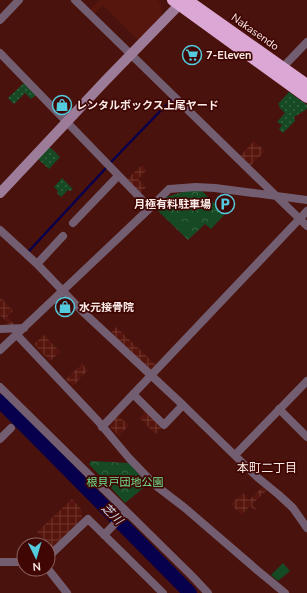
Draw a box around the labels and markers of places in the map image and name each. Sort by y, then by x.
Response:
supermarket icon: 7-Eleven [181,44,203,66]
place label: 7-Eleven [206,48,251,63]
shop icon: レンタルボックス上尾ヤード [51,94,73,116]
place label: レンタルボックス上尾ヤード [76,98,219,113]
parking icon: 月極有料駐車場 [214,193,236,215]
place label: 月極有料駐車場 [134,197,211,212]
shop icon: 水元接骨院 [54,296,76,318]
place label: 水元接骨院 [79,300,134,315]

